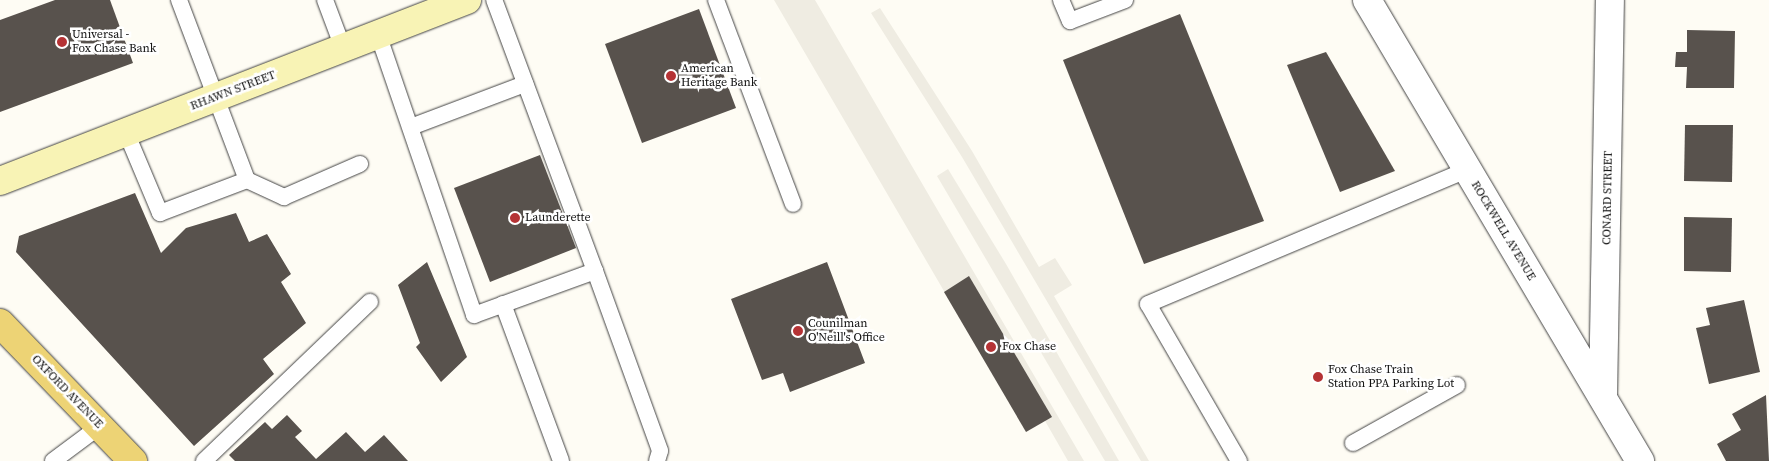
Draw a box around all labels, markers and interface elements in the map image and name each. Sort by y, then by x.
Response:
place label: Universal - Fox Chase Bank [72,28,156,56]
marker: Universal - Fox Chase Bank [56,36,68,48]
place label: American Heritage Bank [681,62,757,90]
street label: RHAWN STREET [188,68,278,114]
marker: American Heritage Bank [665,70,677,82]
street label: CONARD STREET [1600,151,1616,245]
street label: ROCKWELL AVENUE [1468,179,1538,283]
place label: Launderette [525,211,591,225]
marker: Launderette [509,212,521,224]
place label: Counilman O'Neill's Office [808,317,885,345]
marker: Counilman O'Neill's Office [792,325,804,337]
marker: Fox Chase [984,340,998,354]
place label: Fox Chase [1002,340,1056,354]
street label: OXFORD AVENUE [28,352,106,432]
place label: Fox Chase Train Station PPA Parking Lot [1328,363,1454,391]
marker: Fox Chase Train Station PPA Parking Lot [1312,371,1324,383]

